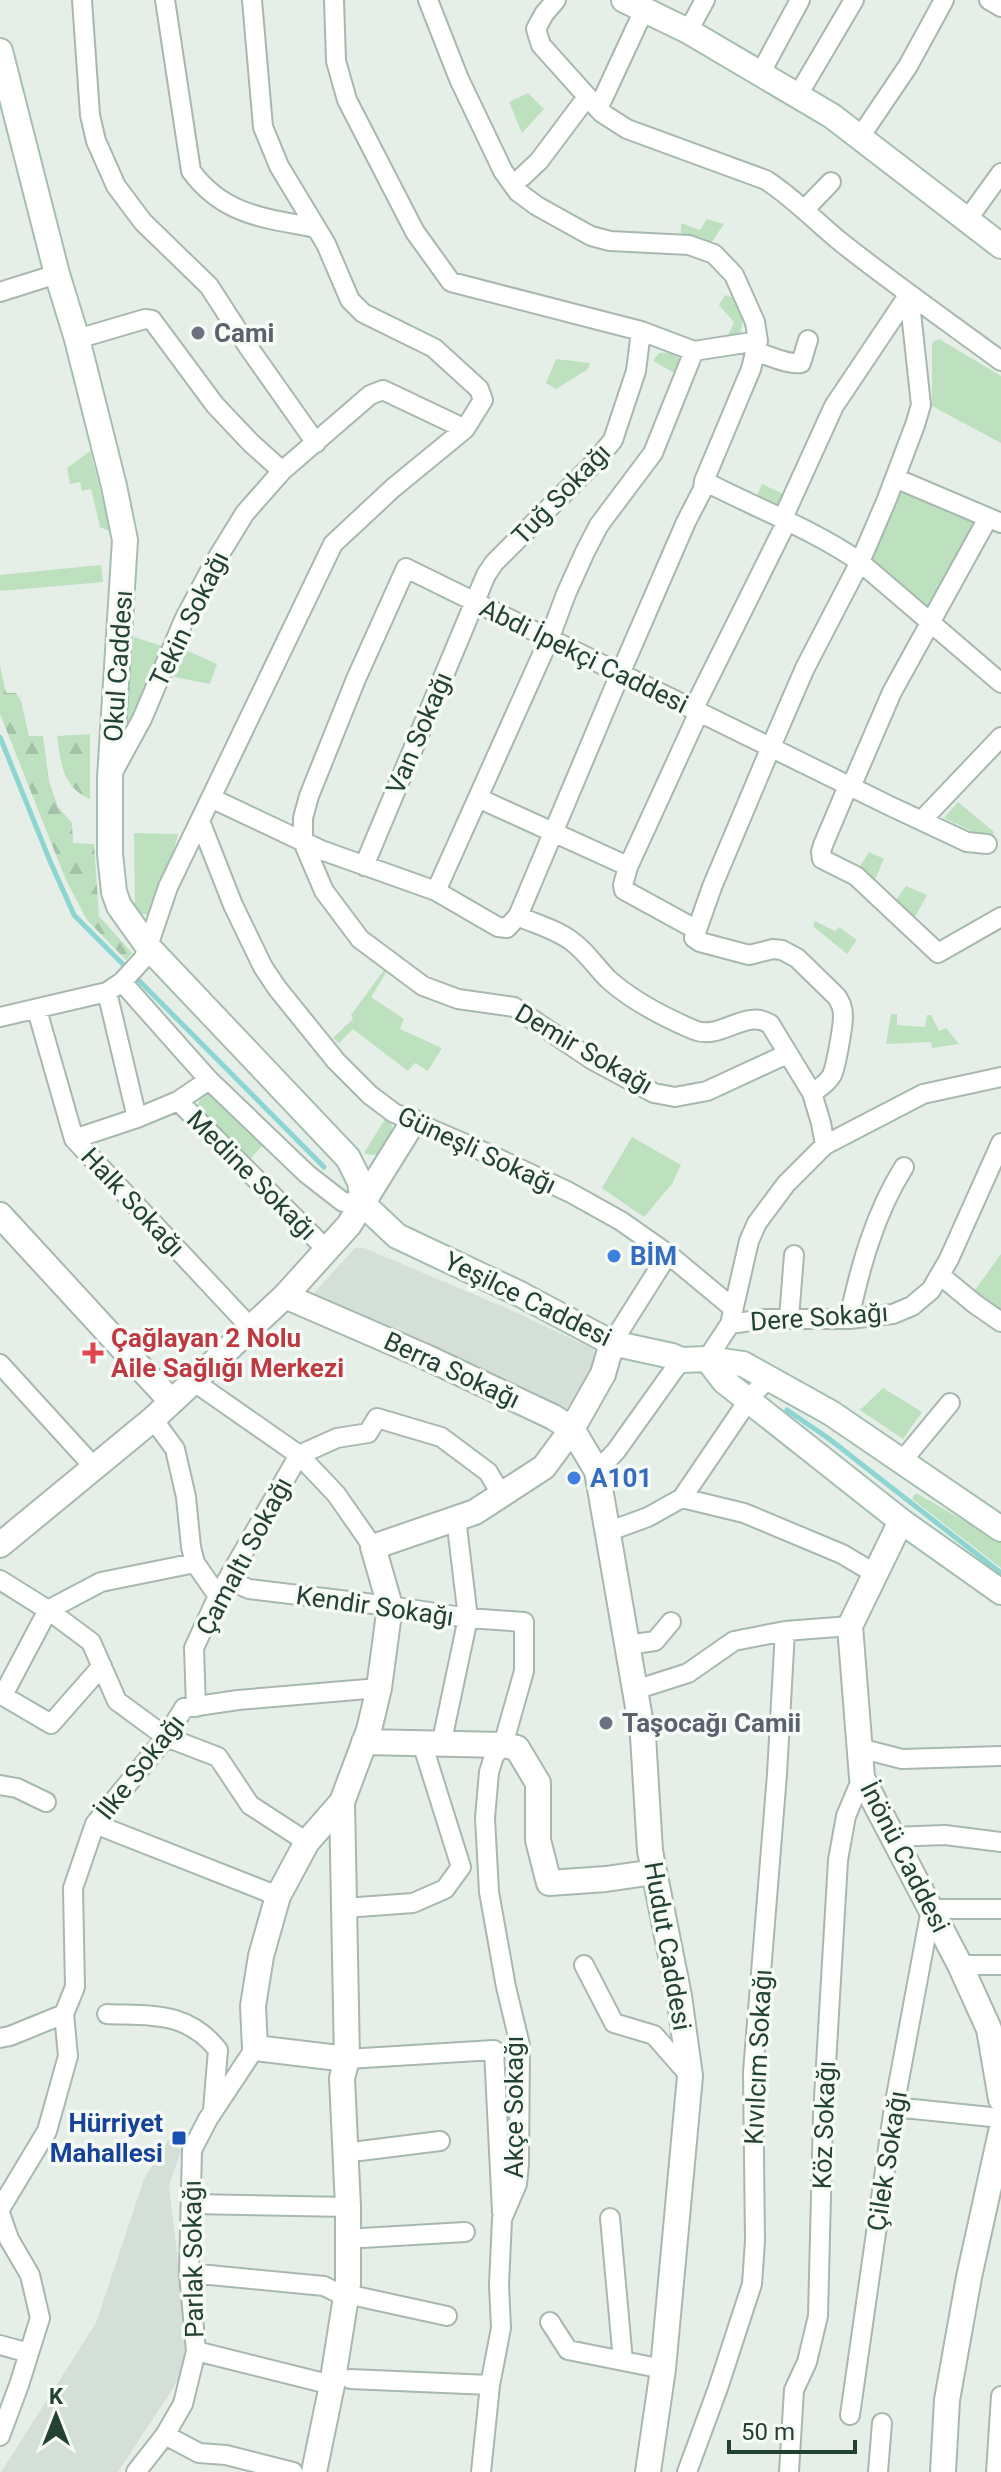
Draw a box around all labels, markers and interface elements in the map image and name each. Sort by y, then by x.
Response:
place label: Cami [214,318,274,348]
marker: Cami [189,324,207,342]
street label: Tuğ Sokağı [506,437,616,551]
street label: Tekin Sokağı [143,546,235,692]
street label: Okul Caddesı [98,589,138,743]
street label: Abdi İpekçi Caddesi [475,593,693,719]
street label: Van Sokağı [380,668,458,798]
street label: Demir Sokağı [510,998,658,1100]
street label: Güneşli Sokağı [393,1100,561,1200]
street label: Medine Sokağı [181,1104,323,1246]
street label: Halk Sokağı [75,1142,191,1262]
place label: BİM [630,1241,677,1271]
street label: Yeşilce Caddesi [439,1246,617,1352]
marker: BİM [605,1247,623,1265]
street label: Dere Sokağı [749,1297,889,1337]
place label: Çağlayan 2 Nolu Aile Sağlığı Merkezi [111,1323,344,1383]
street label: Berra Sokağı [379,1325,525,1415]
marker: Çağlayan 2 Nolu Aile Sağlığı Merkezi [82,1342,104,1364]
place label: A101 [590,1463,652,1493]
marker: A101 [565,1469,583,1487]
street label: Çamaltı Sokağı [190,1472,298,1640]
street label: Kendir Sokağı [294,1580,456,1632]
street label: İlke Sokağı [90,1708,190,1826]
place label: Taşocağı Camii [622,1708,801,1738]
marker: Taşocağı Camii [597,1714,615,1732]
street label: İnönü Caddesi [854,1777,956,1937]
street label: Hudut Caddesi [638,1859,698,2033]
street label: Kıvılcım Sokağı [738,1968,778,2146]
street label: Akçe Sokağı [499,2036,529,2178]
street label: Köz Sokağı [807,2060,841,2190]
street label: Çilek Sokağı [861,2089,913,2233]
place label: Hürriyet Mahallesi [50,2108,163,2168]
marker: Hürriyet Mahallesi [170,2129,188,2147]
street label: Parlak Sokağı [177,2180,209,2338]
north arrow [16,2376,96,2456]
text: K [49,2384,64,2409]
scale bar [729,2404,855,2454]
text: 50 m [741,2418,795,2446]

